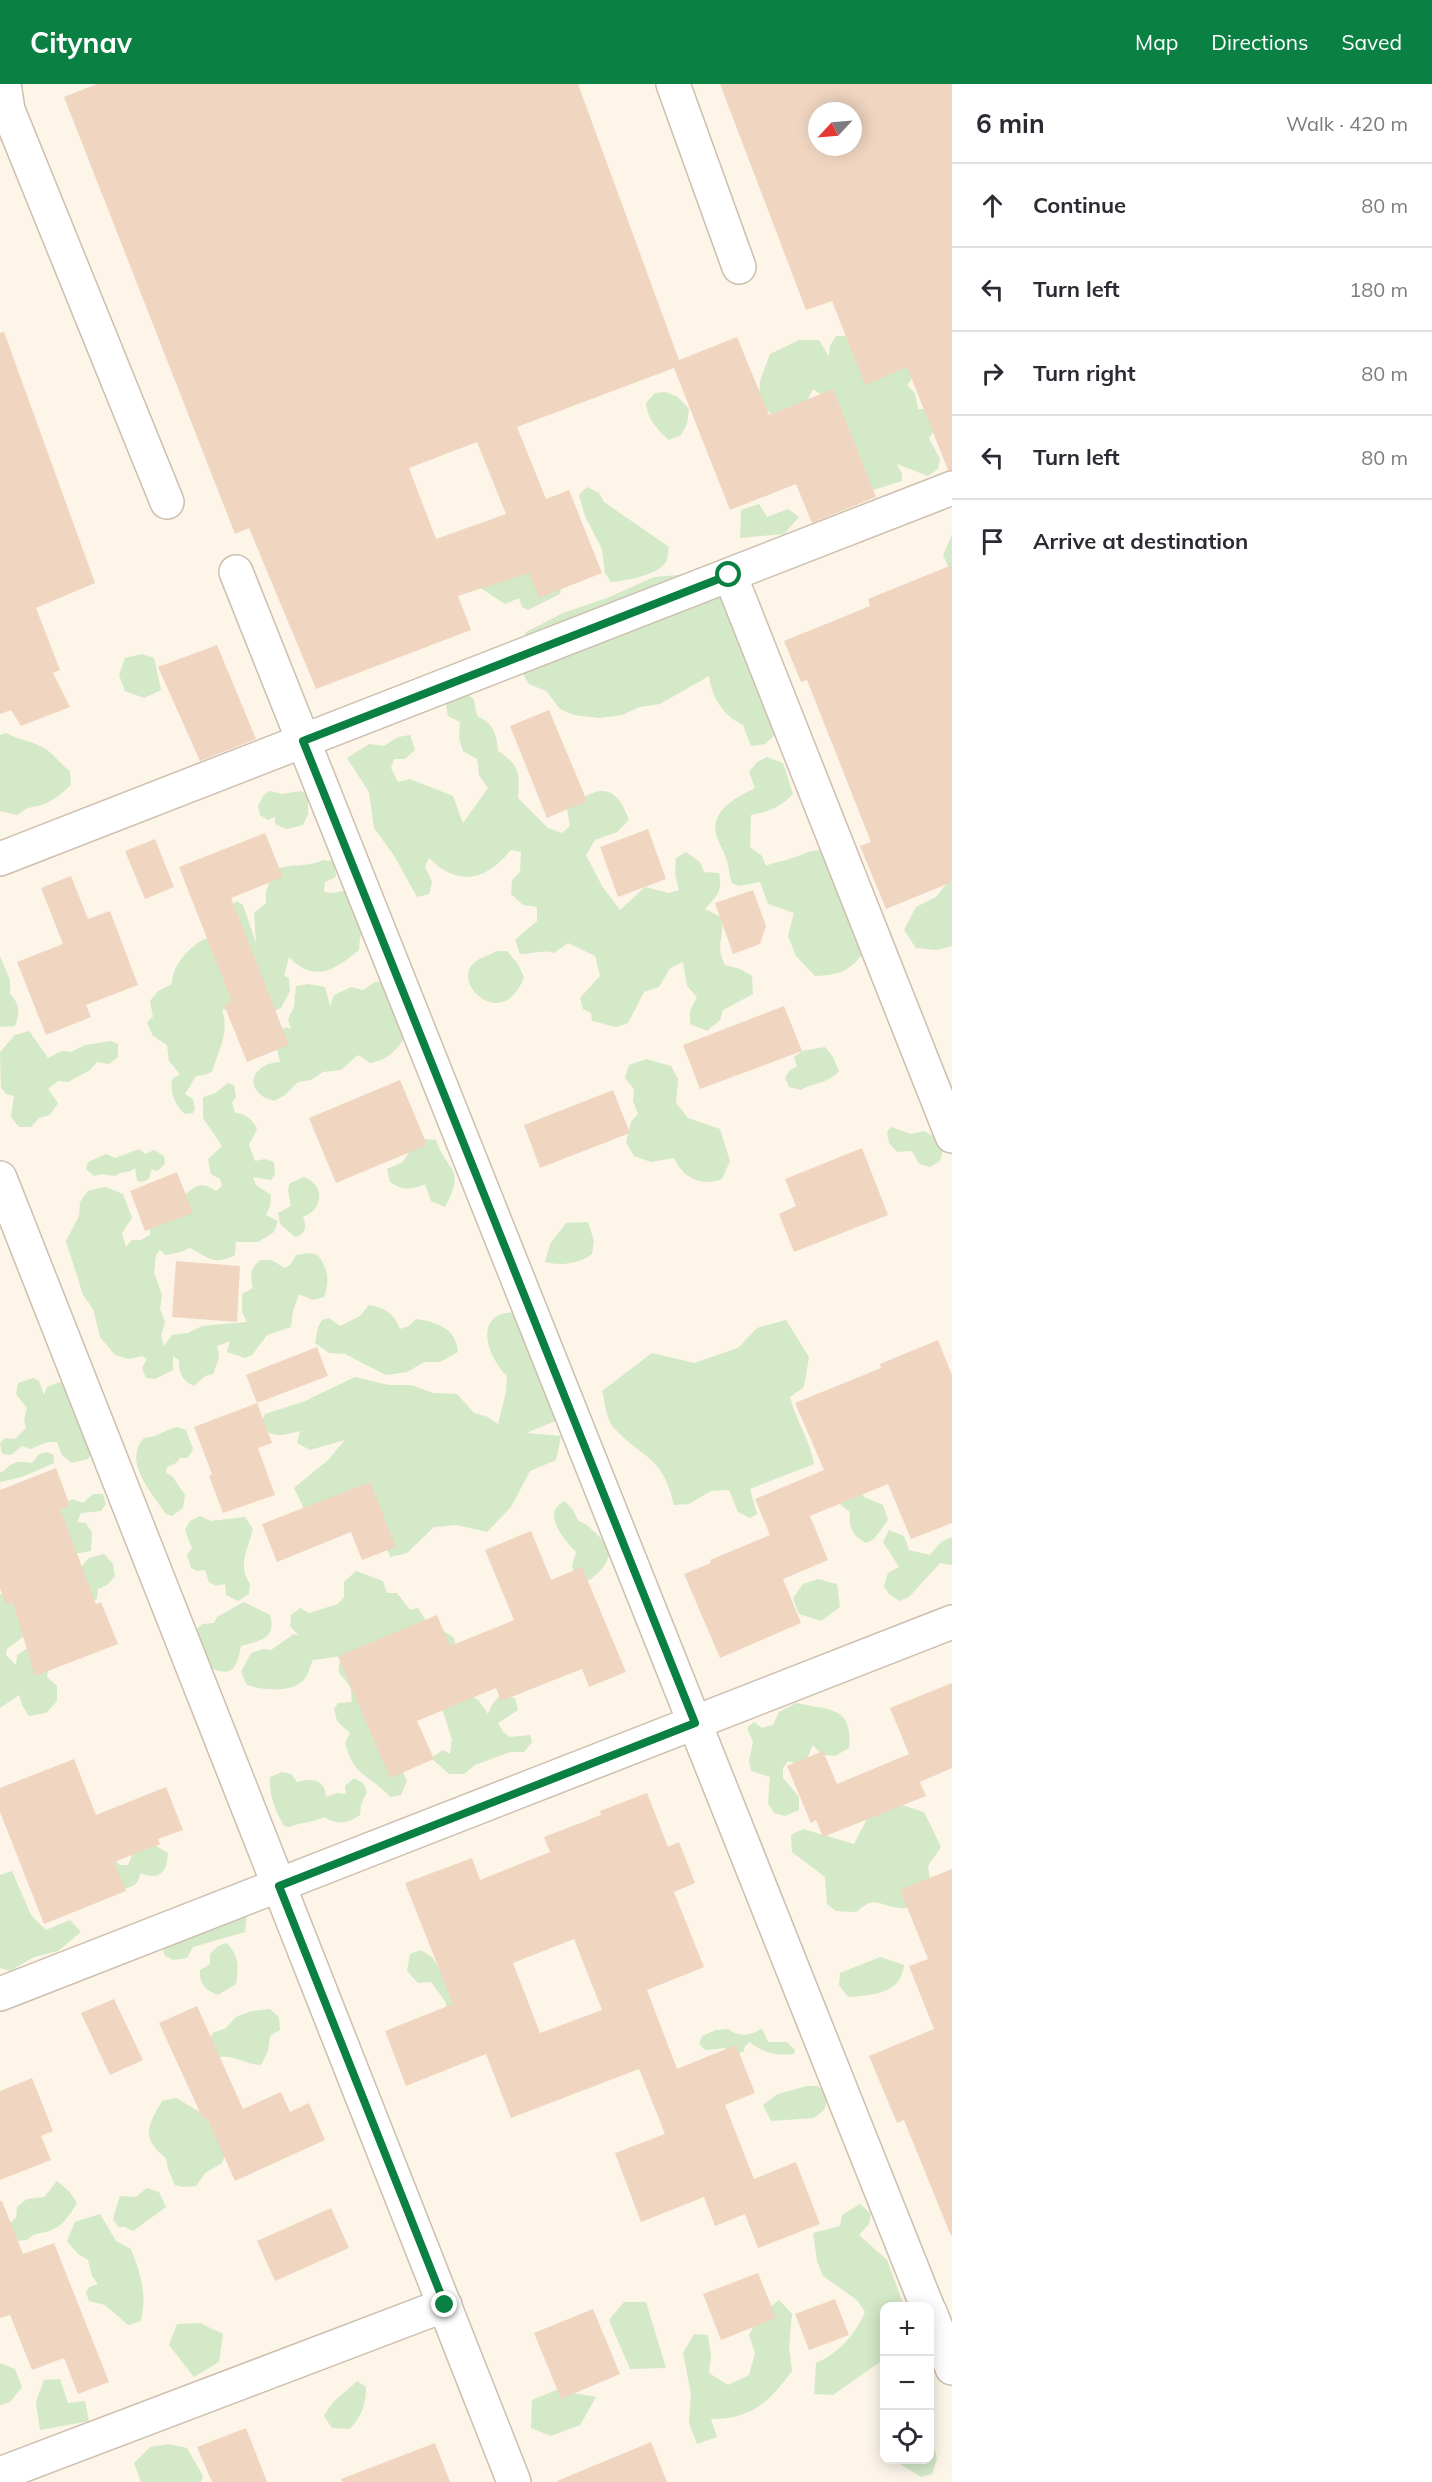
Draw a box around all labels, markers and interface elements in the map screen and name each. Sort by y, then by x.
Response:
text: Citynav [30,25,132,60]
text: Map [1135,29,1178,55]
text: Directions [1211,29,1308,55]
text: Saved [1341,29,1402,55]
north arrow [808,102,862,156]
text: 6 min [976,107,1045,140]
text: Walk · 420 m [1286,111,1408,136]
icon: ahead [976,189,1009,222]
text: Continue [1033,191,1126,219]
text: 80 m [1361,193,1408,218]
icon: left [976,273,1009,306]
text: Turn left [1033,275,1120,303]
text: 180 m [1349,277,1408,302]
icon: right [976,357,1009,390]
text: Turn right [1033,359,1136,387]
text: 80 m [1361,361,1408,386]
icon: left [976,441,1009,474]
text: Turn left [1033,443,1120,471]
text: 80 m [1361,445,1408,470]
icon: arrive [976,525,1009,558]
text: Arrive at destination [1033,527,1248,555]
route start [715,561,741,587]
route end [431,2291,457,2317]
map controls [880,2302,934,2464]
button: + [880,2302,934,2356]
button: − [880,2356,934,2410]
button: locate [880,2410,934,2464]

